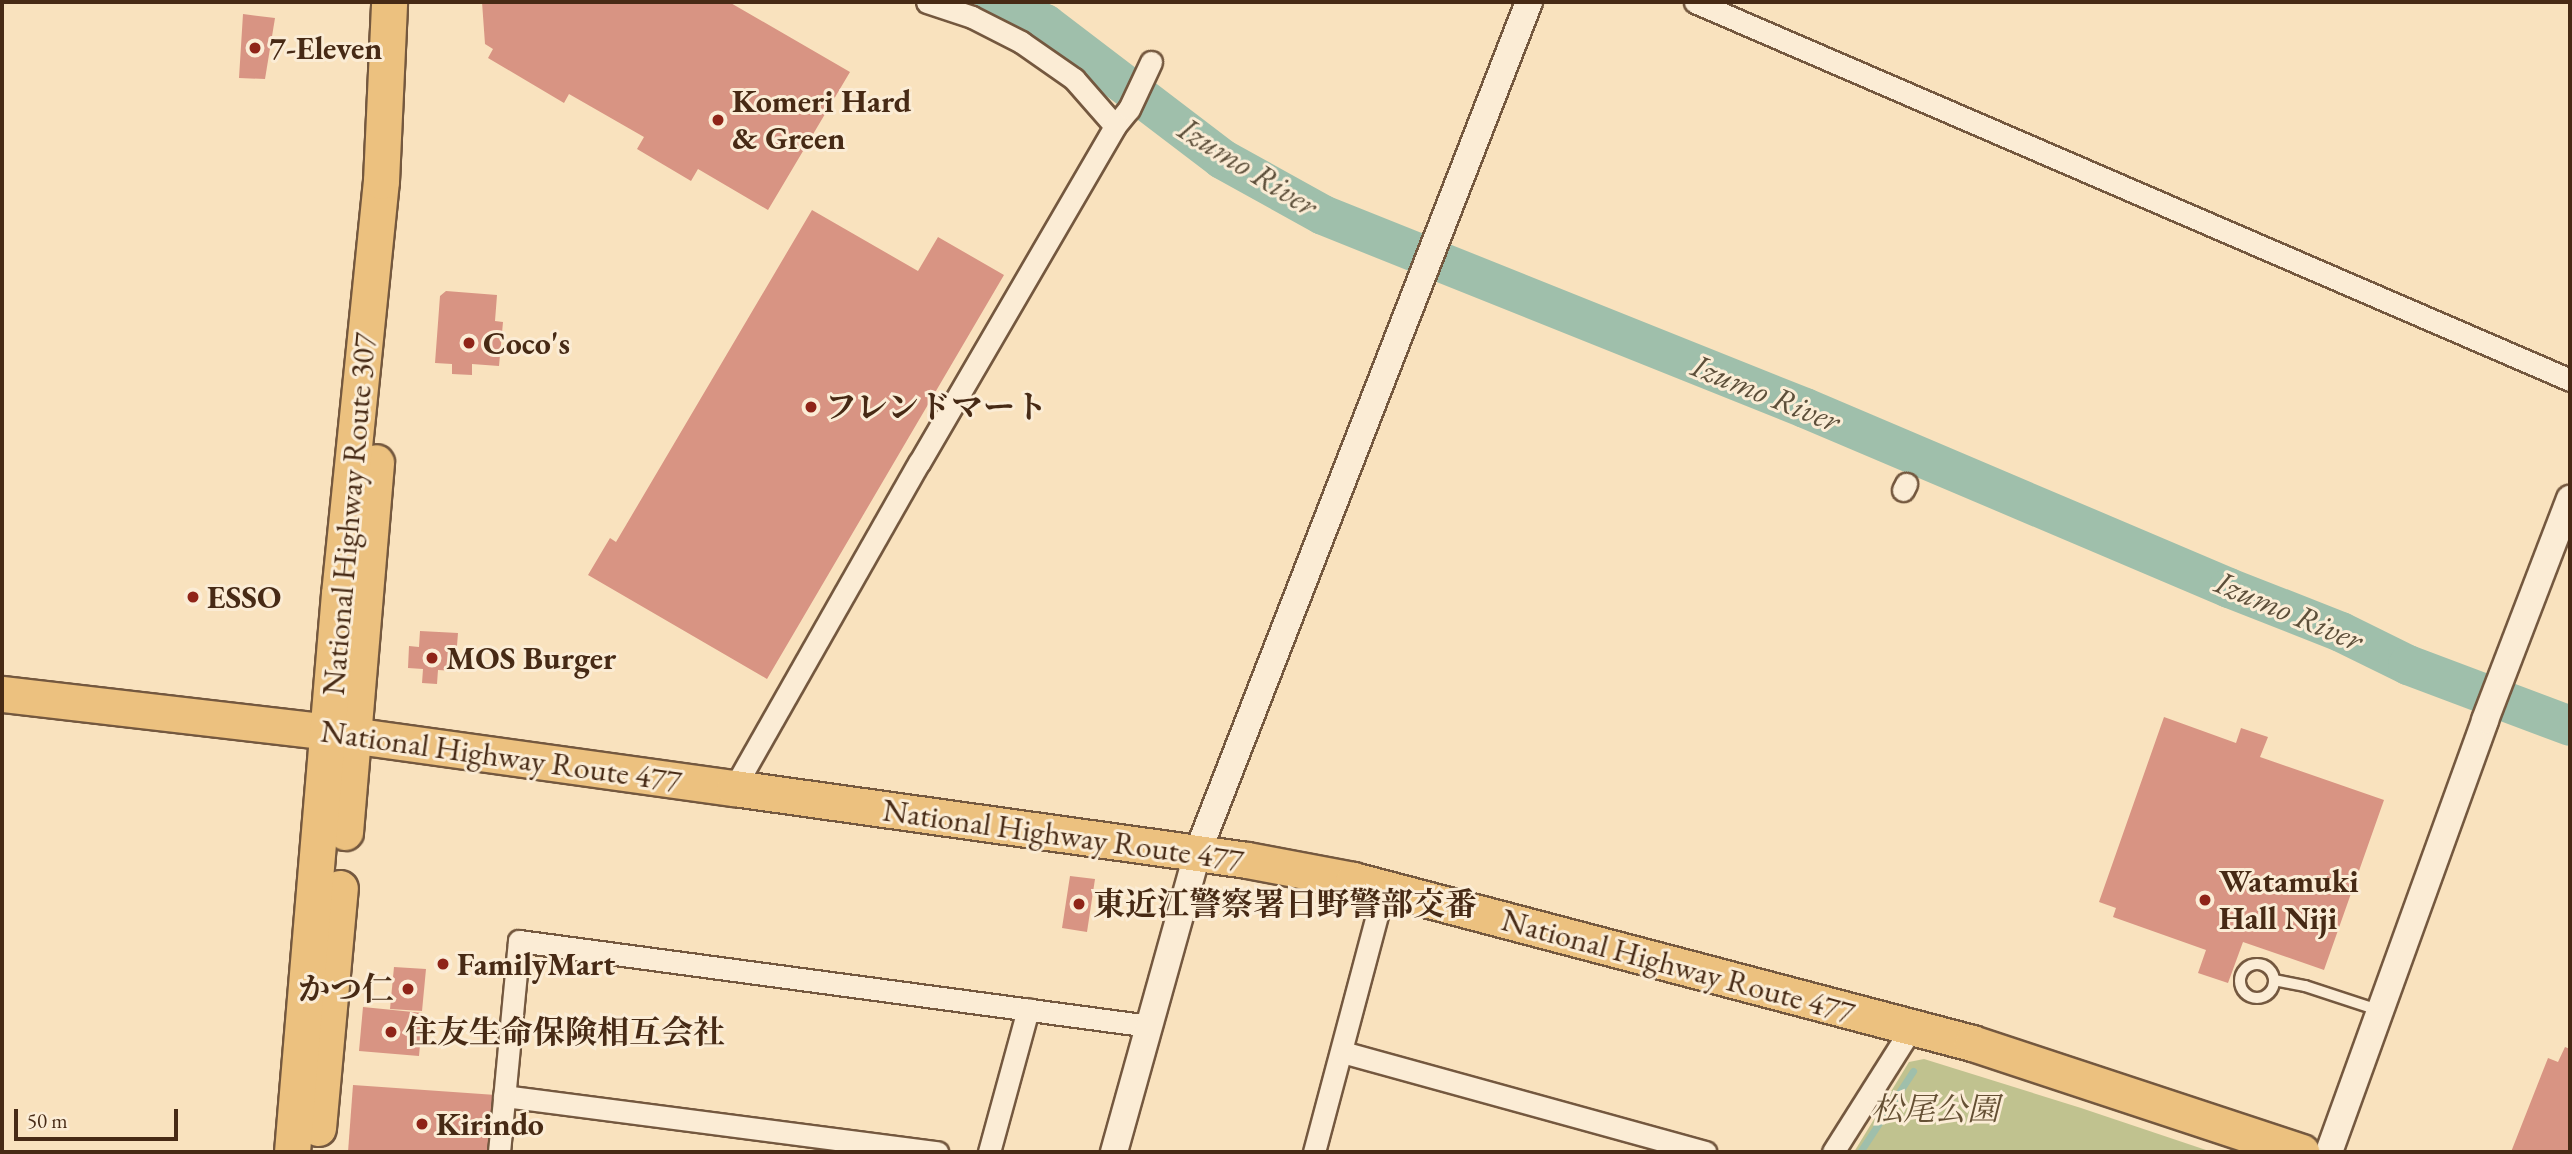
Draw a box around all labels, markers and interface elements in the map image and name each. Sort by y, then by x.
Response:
place label: 7-Eleven [269,29,382,67]
marker: 7-Eleven [247,40,263,56]
place label: Komeri Hard & Green [732,83,911,158]
water label: Izumo River [1171,109,1325,225]
marker: Komeri Hard & Green [710,112,726,128]
place label: Coco's [483,324,570,362]
street label: National Highway Route 307 [314,331,384,697]
marker: Coco's [461,335,477,351]
water label: Izumo River [1686,345,1846,441]
place label: フレンドマート [825,388,1049,426]
marker: フレンドマート [803,399,819,415]
water label: Izumo River [2209,562,2369,660]
place label: ESSO [207,578,281,616]
marker: ESSO [185,589,201,605]
place label: MOS Burger [446,639,616,677]
marker: MOS Burger [424,650,440,666]
street label: National Highway Route 477 [318,712,684,800]
street label: National Highway Route 477 [880,791,1246,879]
place label: Watamuki Hall Niji [2219,863,2359,938]
place label: 東近江警察署日野警部交番 [1093,885,1477,923]
marker: Watamuki Hall Niji [2197,892,2213,908]
marker: 東近江警察署日野警部交番 [1071,896,1087,912]
street label: National Highway Route 477 [1497,900,1859,1032]
place label: FamilyMart [457,945,615,983]
marker: FamilyMart [435,956,451,972]
place label: かつ仁 [298,970,394,1008]
marker: かつ仁 [400,981,416,997]
place label: 住友生命保険相互会社 [405,1013,725,1051]
marker: 住友生命保険相互会社 [383,1024,399,1040]
park label: 松尾公園 [1871,1090,1999,1128]
scale bar [18,1094,182,1138]
place label: Kirindo [436,1105,544,1143]
text: 50 m [27,1107,68,1134]
marker: Kirindo [414,1116,430,1132]

